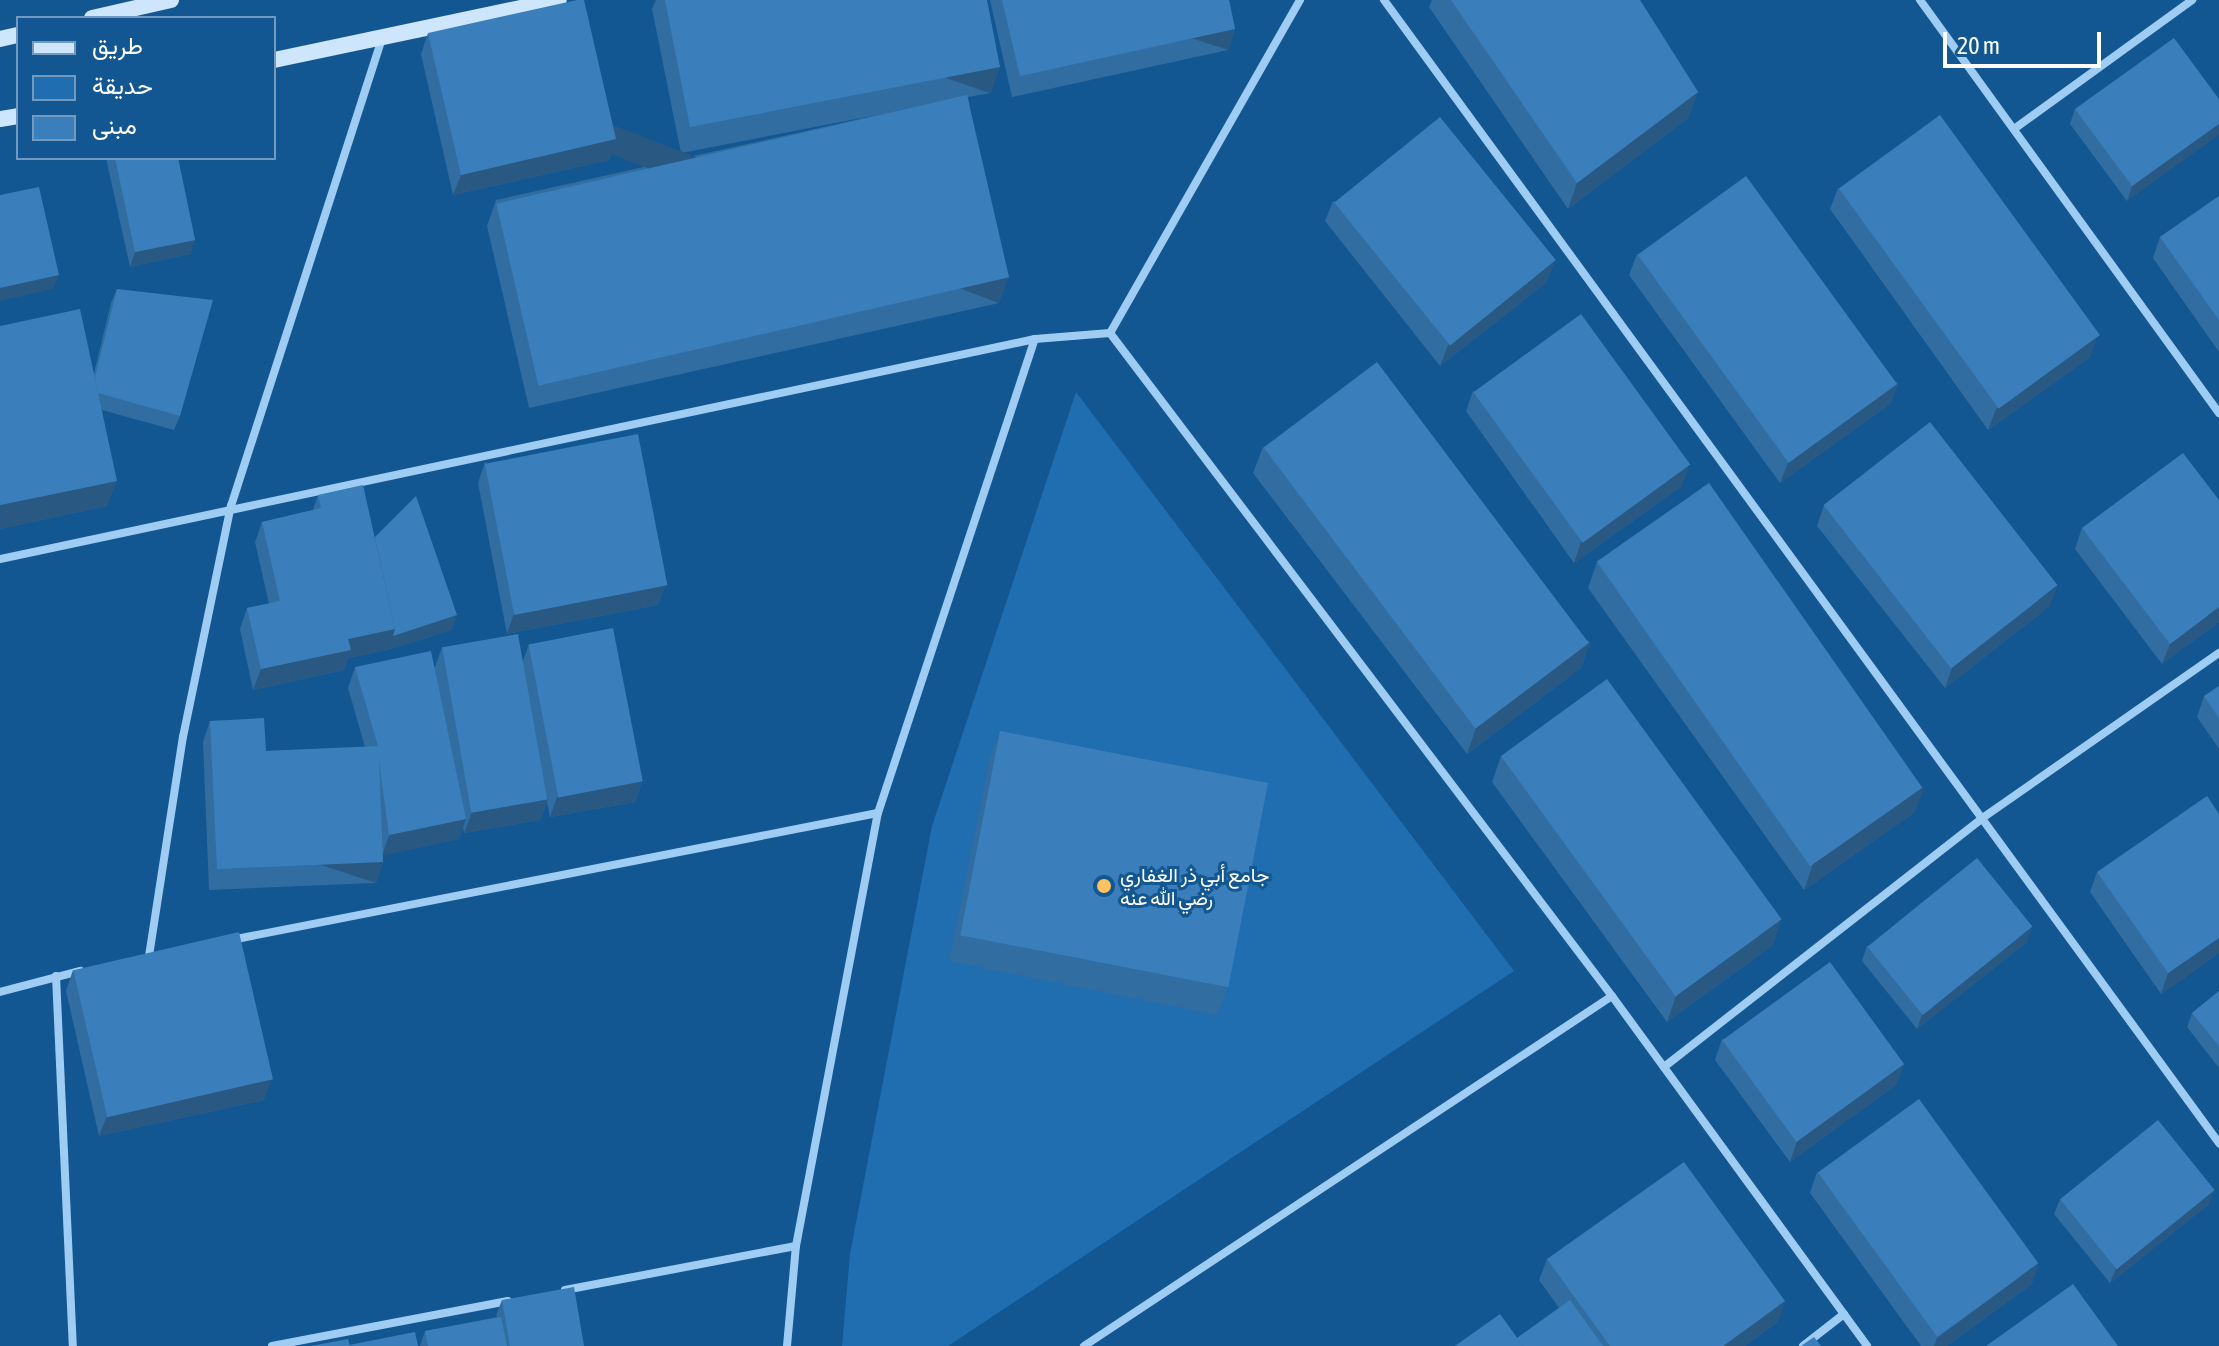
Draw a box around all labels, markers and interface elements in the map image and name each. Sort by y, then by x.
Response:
legend [16,16,276,160]
scale bar [1947,16,2105,66]
text: طريق [92,32,143,59]
text: 20 m [1957,32,2000,59]
text: حديقة [92,72,153,99]
text: مبنى [92,112,137,139]
place label: جامع أبي ذر الغفاري رضي الله عنه [1120,862,1269,909]
marker: جامع أبي ذر الغفاري رضي الله عنه [1095,877,1113,895]

